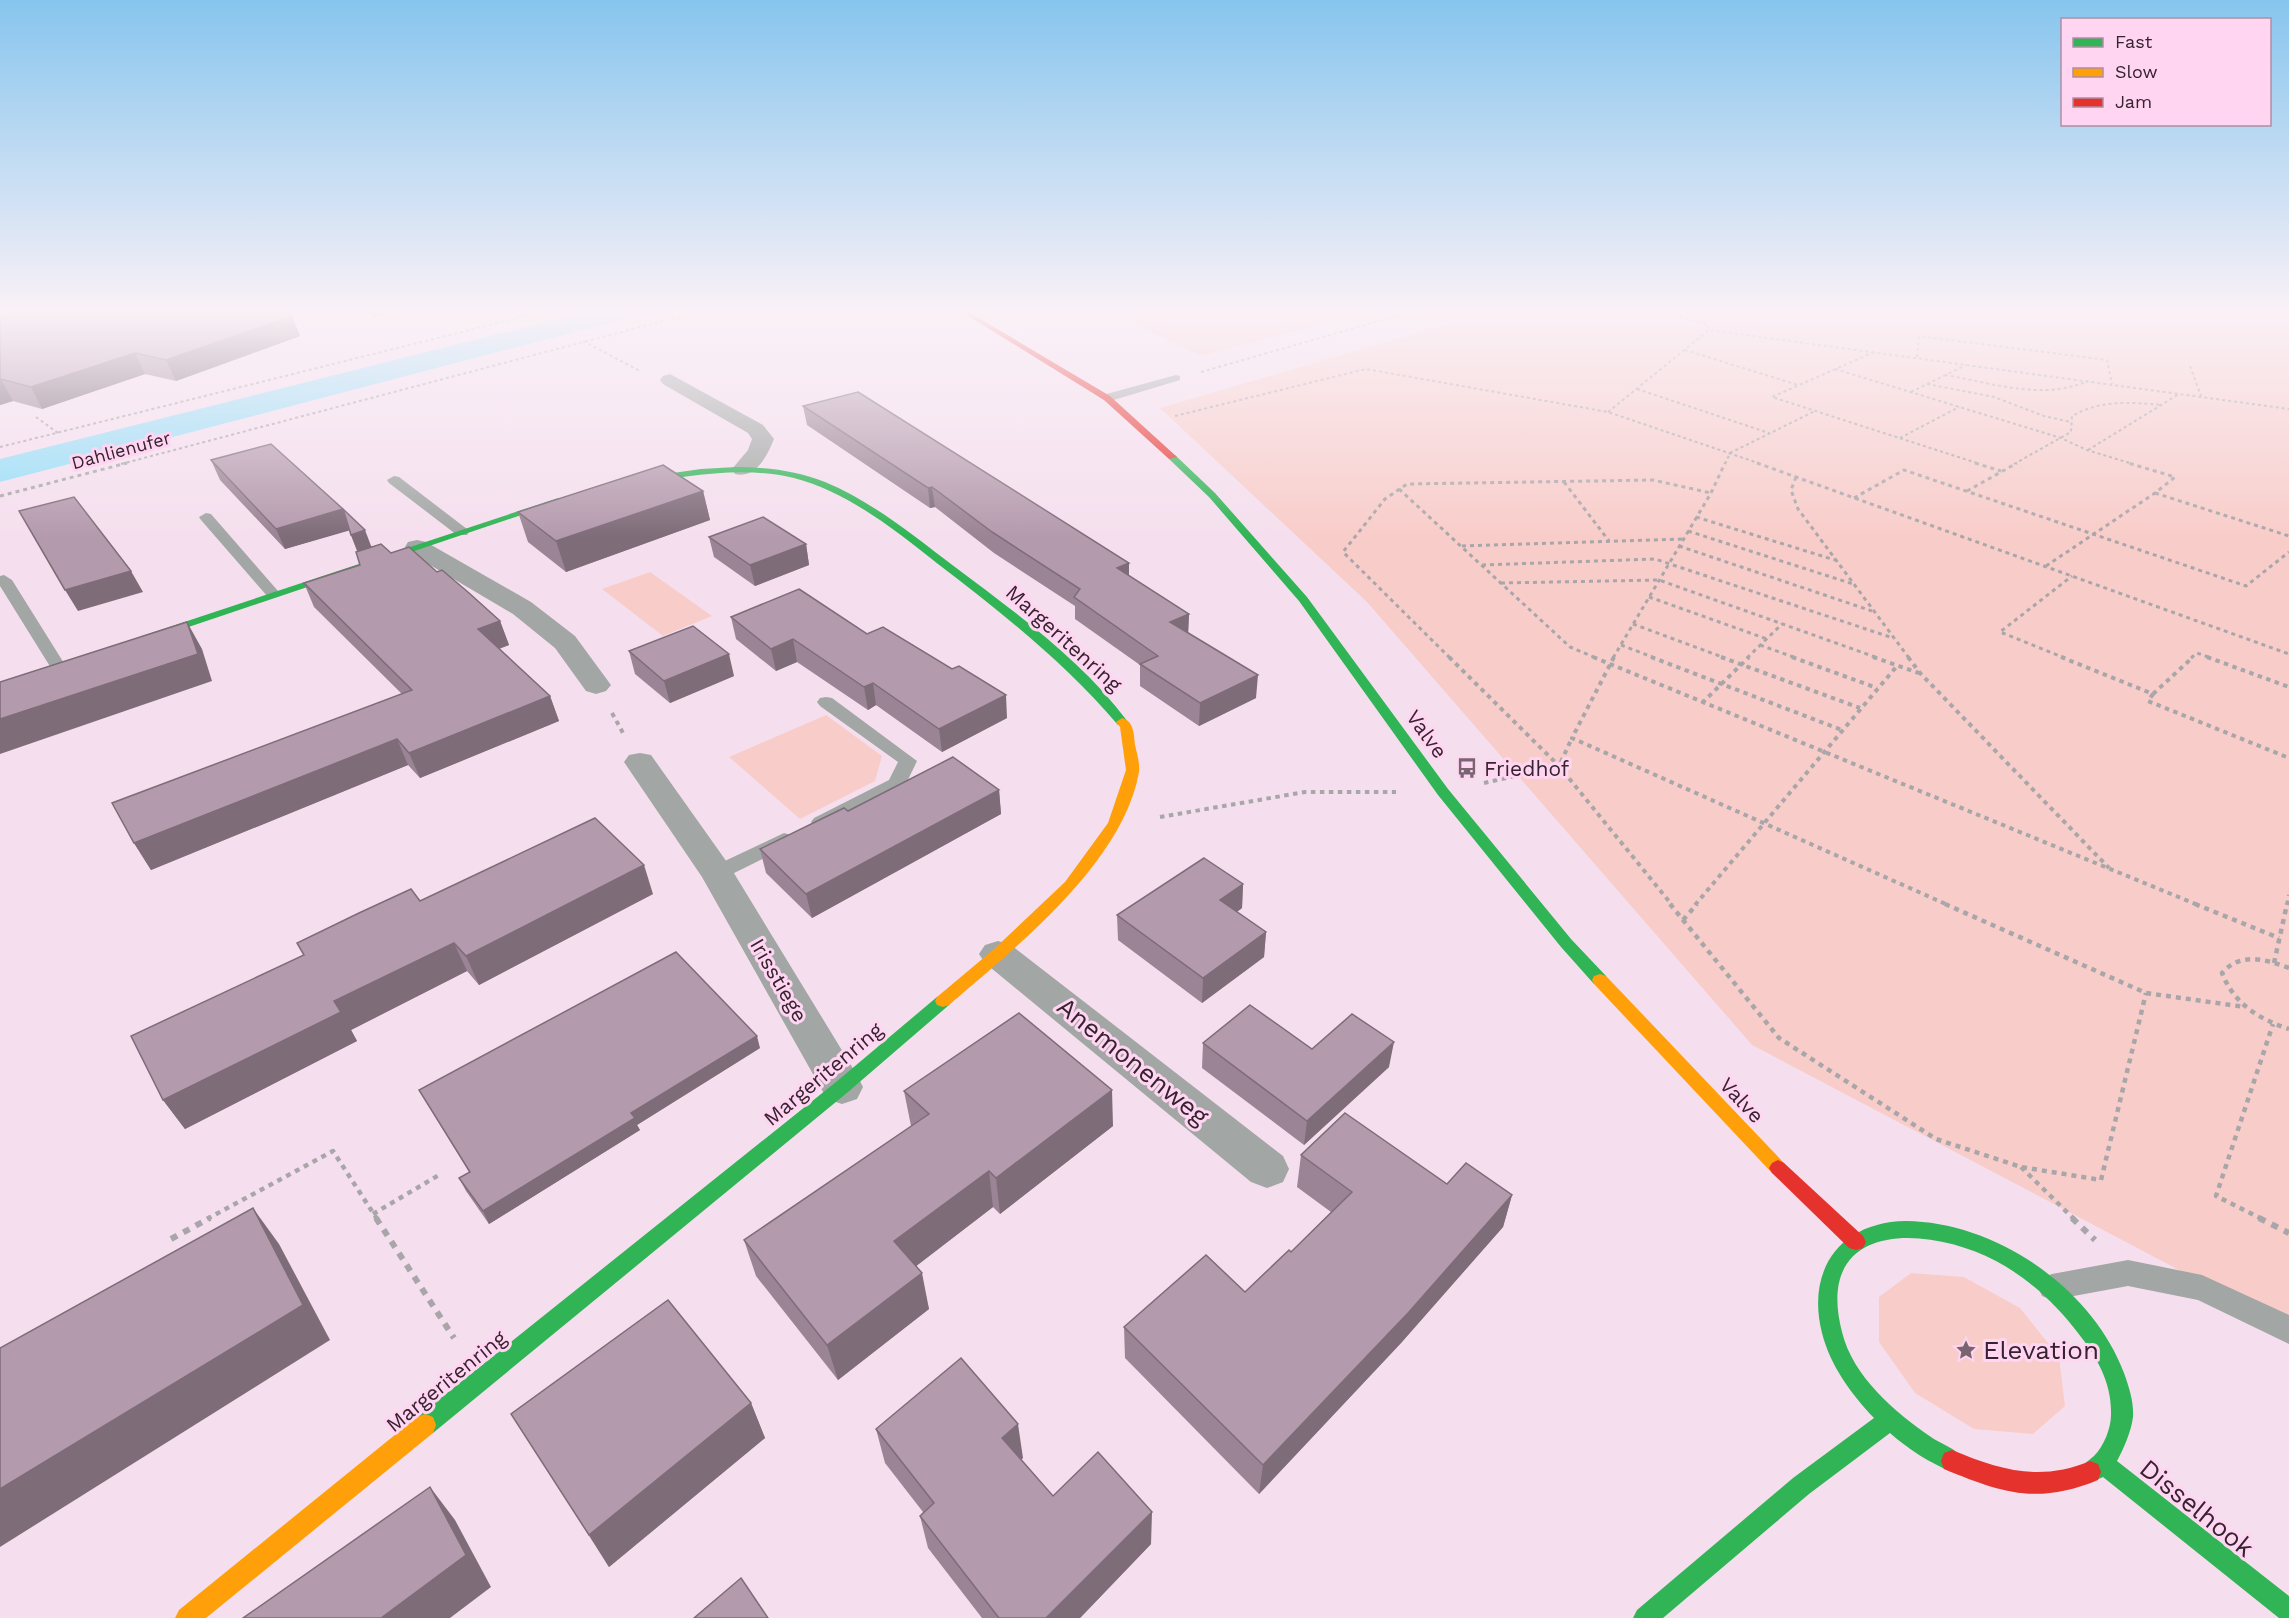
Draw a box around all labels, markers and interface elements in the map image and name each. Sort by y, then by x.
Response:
legend [2061,18,2271,126]
text: Fast [2115,31,2153,52]
text: Slow [2115,61,2158,82]
text: Jam [2115,91,2152,112]
street label: Dahlienufer [69,427,173,473]
street label: Margeritenring [1001,579,1128,697]
street label: Valve [1401,705,1453,763]
bus stop icon: Friedhof [1455,756,1479,780]
place label: Friedhof [1484,756,1569,781]
street label: Irisstiege [745,934,813,1026]
street label: Anemonenweg [1051,991,1215,1131]
street label: Margeritenring [758,1017,888,1131]
street label: Valve [1715,1072,1769,1128]
street label: Margeritenring [381,1324,512,1437]
place label: Elevation [1983,1335,2099,1365]
place icon: Elevation [1954,1338,1978,1362]
street label: Disselhook [2134,1453,2260,1563]

